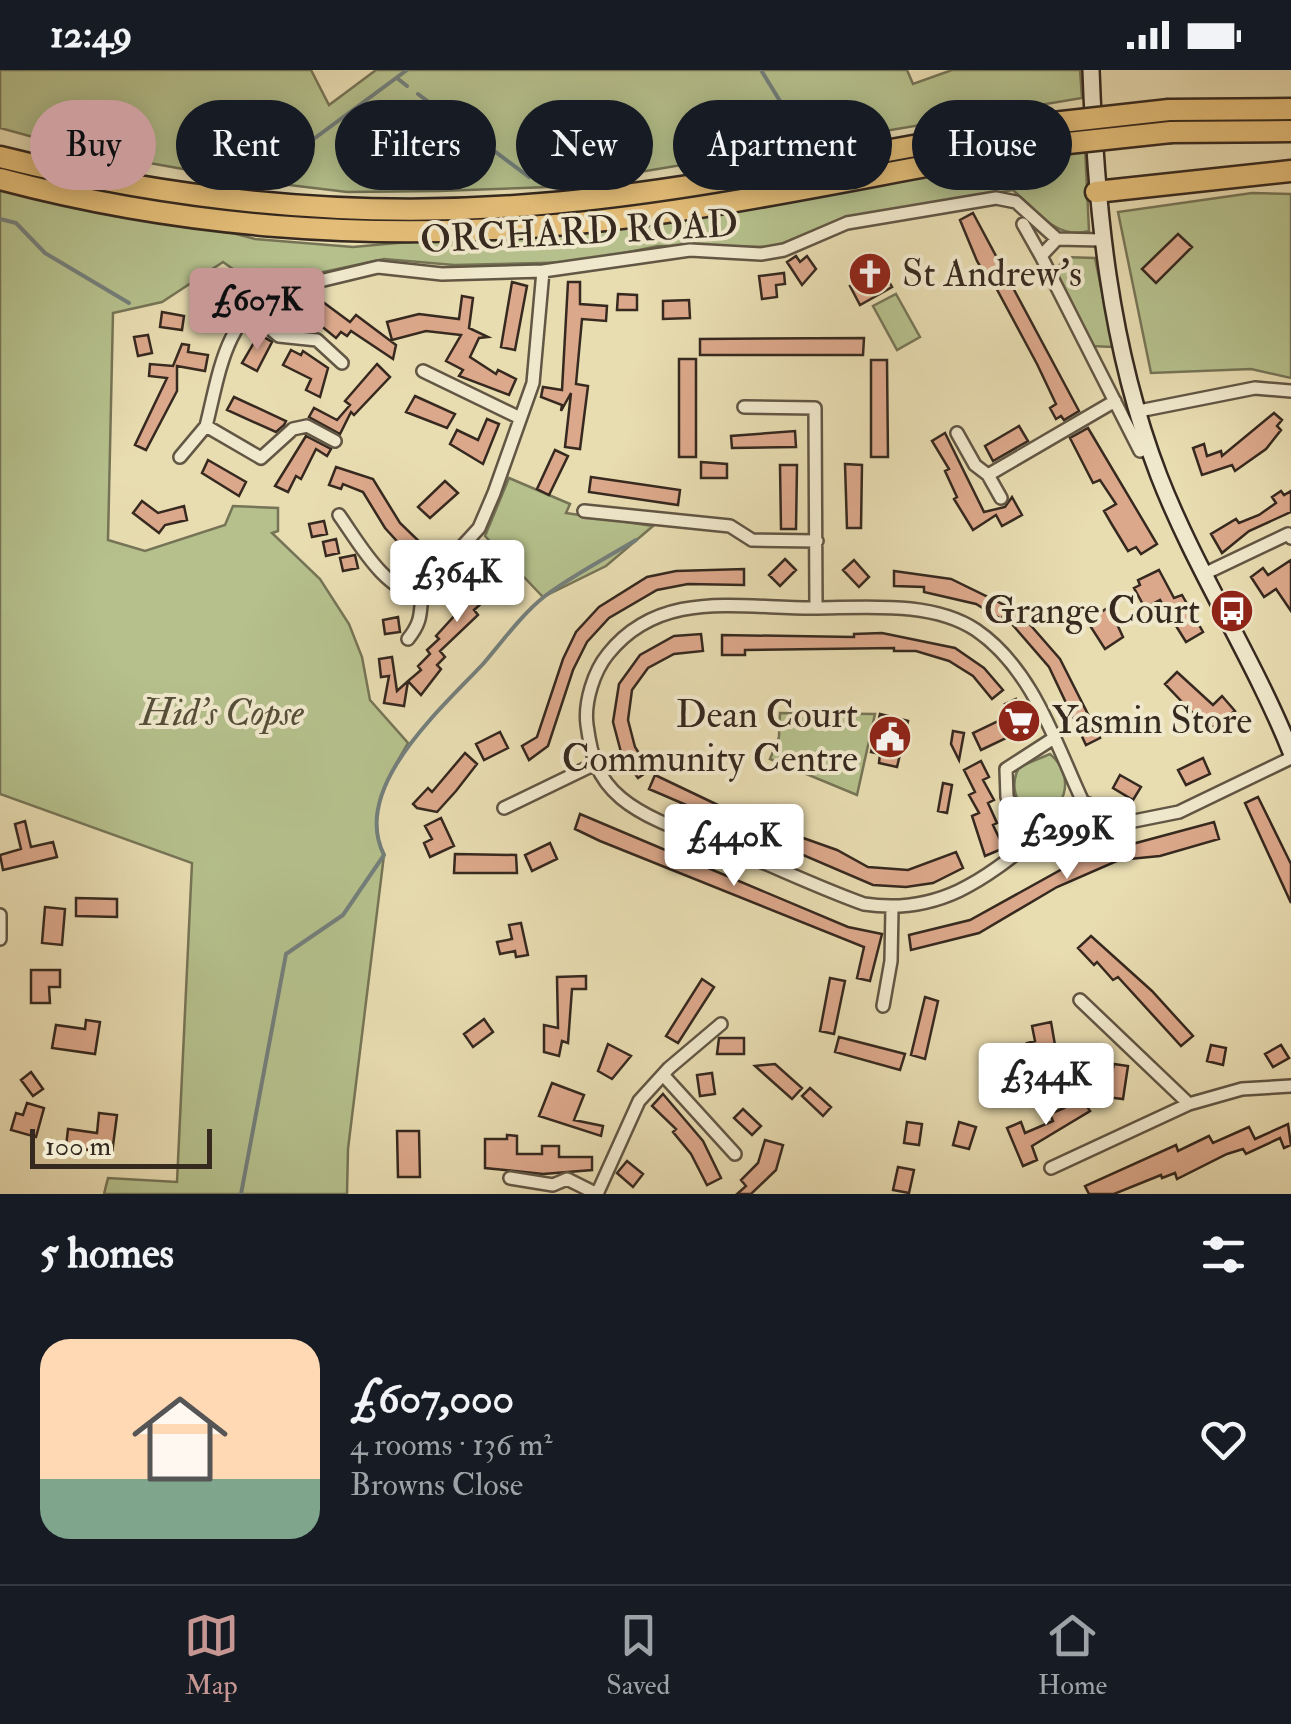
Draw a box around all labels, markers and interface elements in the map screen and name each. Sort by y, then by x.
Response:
text: 12:49 [50,11,132,59]
chip: Buy [30,100,156,190]
chip: Rent [176,100,315,190]
chip: Filters [335,100,496,190]
chip: New [516,100,653,190]
chip: Apartment [673,100,892,190]
chip: House [912,100,1072,190]
street label: ORCHARD ROAD [419,200,739,264]
place label: St Andrew's [902,250,1082,298]
church icon: St Andrew's [847,251,893,297]
pin: £607K [187,268,327,353]
text: £607K [211,280,303,320]
pin: £364K [387,540,527,625]
text: £364K [412,552,502,592]
place label: Grange Court [984,587,1200,635]
bus stop icon: Grange Court [1209,588,1255,634]
park label: Hid's Copse [138,689,304,737]
place label: Dean Court Community Centre [562,691,858,783]
place label: Yasmin Store [1052,697,1252,745]
supermarket icon: Yasmin Store [996,698,1042,744]
public building icon: Dean Court Community Centre [867,714,913,760]
pin: £299K [997,797,1137,882]
pin: £440K [664,804,804,889]
text: £299K [1021,809,1113,849]
text: £440K [687,816,781,856]
pin: £344K [976,1043,1116,1128]
text: £344K [1001,1055,1091,1095]
scale bar [30,1124,212,1168]
text: 100 m [45,1129,111,1164]
icon: filters [1196,1227,1251,1282]
text: 5 homes [40,1228,174,1280]
text: £607,000 [350,1373,514,1425]
icon: home [120,1379,240,1499]
icon: heart [1196,1412,1251,1467]
text: 4 rooms · 136 m² [350,1425,553,1465]
text: Browns Close [350,1465,523,1505]
tab: Map [184,1608,239,1703]
tab: Saved [606,1608,670,1703]
tab: Home [1038,1608,1107,1703]

